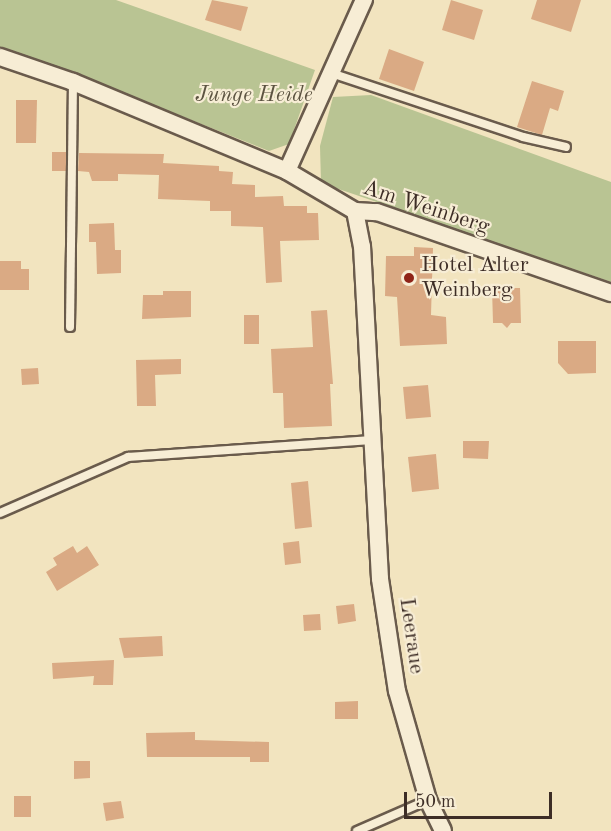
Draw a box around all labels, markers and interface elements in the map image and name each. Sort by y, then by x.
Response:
park label: Junge Heide [195,83,313,109]
street label: Am Weinberg [359,175,493,241]
place label: Hotel Alter Weinberg [421,252,529,304]
marker: Hotel Alter Weinberg [402,271,416,285]
street label: Leeraue [393,596,429,676]
scale bar [407,780,556,818]
text: 50 m [415,793,455,811]

